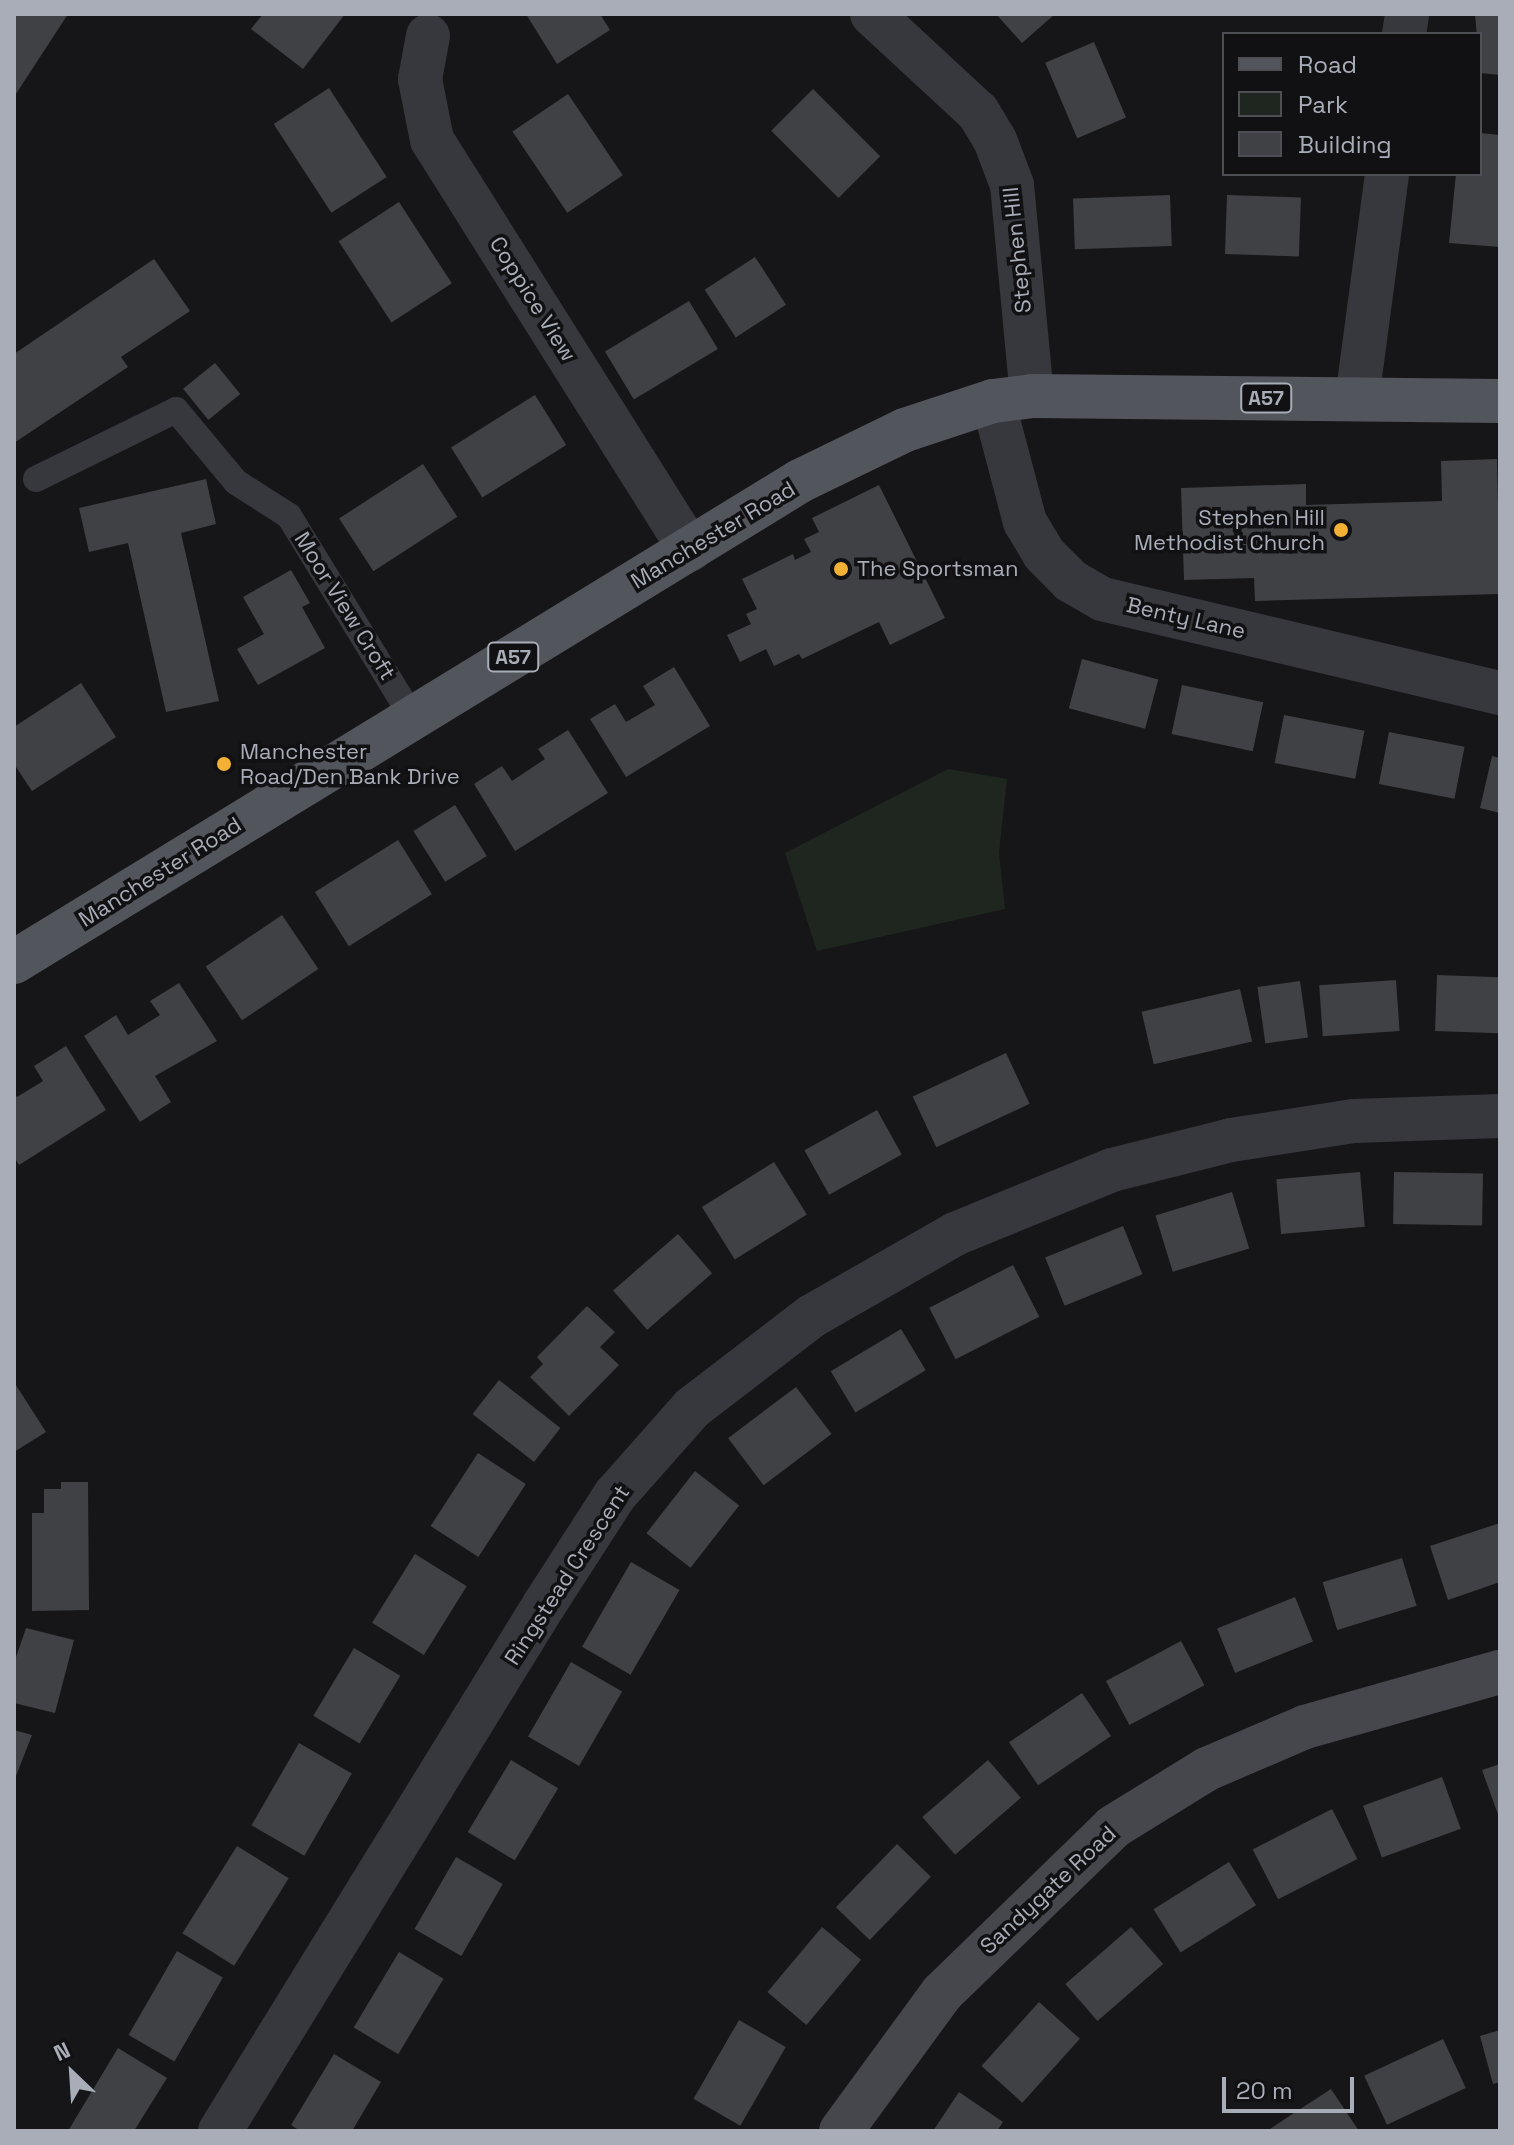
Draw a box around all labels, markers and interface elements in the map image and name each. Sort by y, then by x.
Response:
legend [1222,32,1482,176]
text: Road [1298,49,1357,80]
text: Park [1298,89,1348,120]
text: Building [1298,129,1392,160]
street label: Stephen Hill [997,186,1037,314]
street label: Coppice View [484,231,582,367]
road number: A57 [1240,382,1292,414]
street label: Manchester Road [626,476,800,594]
place label: Stephen Hill Methodist Church [1134,504,1325,556]
marker: Stephen Hill Methodist Church [1332,521,1350,539]
street label: Moor View Croft [289,527,401,685]
place label: The Sportsman [857,556,1018,582]
marker: The Sportsman [832,560,850,578]
street label: Benty Lane [1124,592,1248,644]
road number: A57 [487,641,539,673]
place label: Manchester Road/Den Bank Drive [240,738,460,790]
marker: Manchester Road/Den Bank Drive [215,755,233,773]
street label: Manchester Road [74,811,246,933]
street label: Ringstead Crescent [499,1480,635,1670]
street label: Sandygate Road [975,1820,1121,1960]
north arrow [32,2033,112,2113]
text: N [49,2035,74,2067]
scale bar [1226,2061,1358,2111]
text: 20 m [1236,2075,1293,2106]

